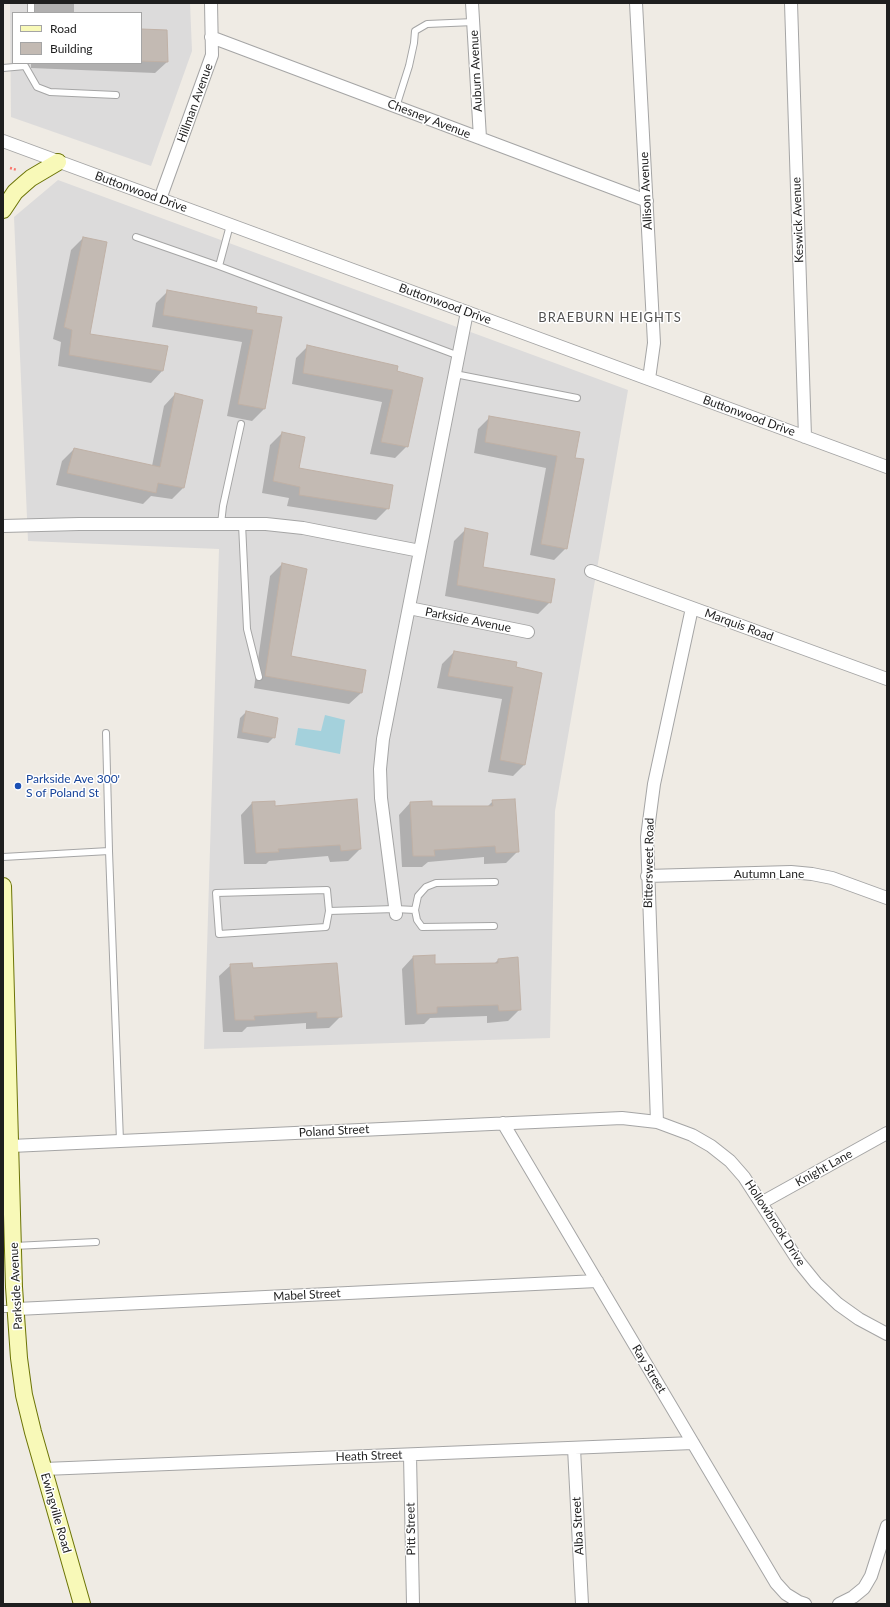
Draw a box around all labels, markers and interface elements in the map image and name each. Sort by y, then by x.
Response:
legend [12,12,142,64]
text: Road [50,21,77,36]
street label: Auburn Avenue [467,30,485,112]
text: Building [50,41,93,56]
street label: Hillman Avenue [174,62,216,144]
street label: Chesney Avenue [385,96,473,142]
street label: Allison Avenue [637,152,655,230]
street label: Buttonwood Drive [93,169,189,215]
street label: Keswick Avenue [789,177,807,263]
street label: Buttonwood Drive [397,281,493,327]
district label: BRAEBURN HEIGHTS [538,310,682,326]
street label: Buttonwood Drive [701,393,797,439]
street label: Parkside Avenue [424,605,512,635]
street label: Marquis Road [703,606,775,644]
place label: Parkside Ave 300' S of Poland St [26,772,120,800]
marker: Parkside Ave 300' S of Poland St [13,781,23,791]
street label: Bittersweet Road [641,818,657,908]
street label: Autumn Lane [734,867,804,881]
street label: Poland Street [298,1122,370,1140]
street label: Knight Lane [793,1146,855,1190]
street label: Hollowbrook Drive [742,1177,808,1269]
street label: Parkside Avenue [7,1242,25,1330]
street label: Mabel Street [273,1286,341,1304]
street label: Ray Street [629,1342,669,1396]
street label: Heath Street [335,1448,403,1464]
street label: Ewingville Road [38,1471,74,1555]
street label: Alba Street [569,1497,587,1555]
street label: Pitt Street [403,1502,419,1556]

